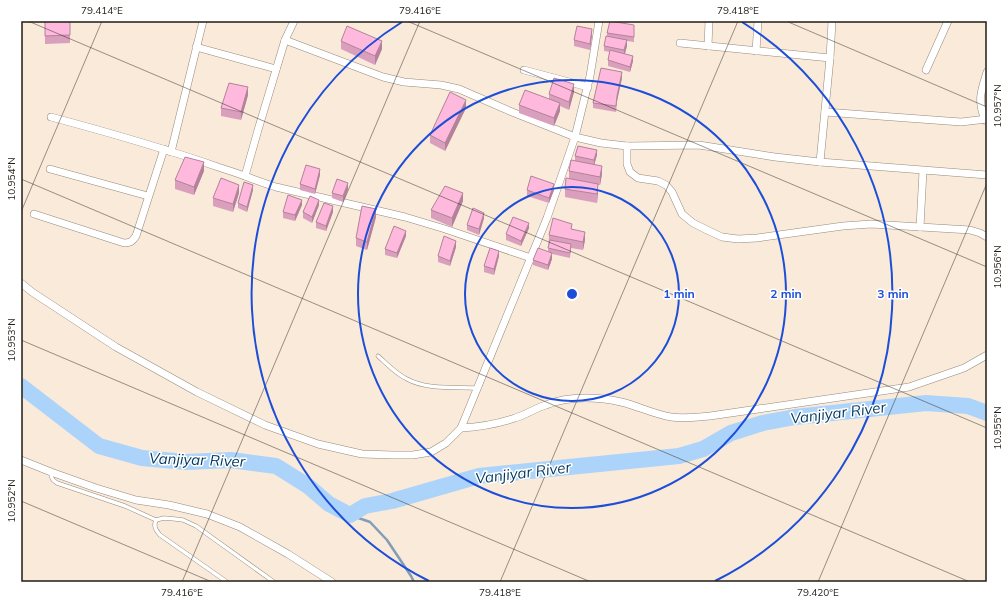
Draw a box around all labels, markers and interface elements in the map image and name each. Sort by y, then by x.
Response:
text: 79.414°E [81,4,123,17]
text: 79.416°E [399,4,441,17]
text: 79.418°E [717,4,759,17]
text: 10.957°N [991,84,1004,128]
text: 10.954°N [5,157,18,201]
text: 10.956°N [991,245,1004,289]
text: 1 min [663,286,695,301]
text: 2 min [770,286,802,301]
text: 3 min [877,286,909,301]
centre of rings [565,287,579,301]
text: 10.953°N [5,318,18,362]
water label: Vanjiyar River [789,397,887,428]
text: 10.955°N [991,406,1004,450]
water label: Vanjiyar River [149,448,246,471]
water label: Vanjiyar River [474,457,572,488]
text: 10.952°N [5,479,18,523]
text: 79.416°E [161,586,203,599]
text: 79.418°E [479,586,521,599]
text: 79.420°E [797,586,839,599]

